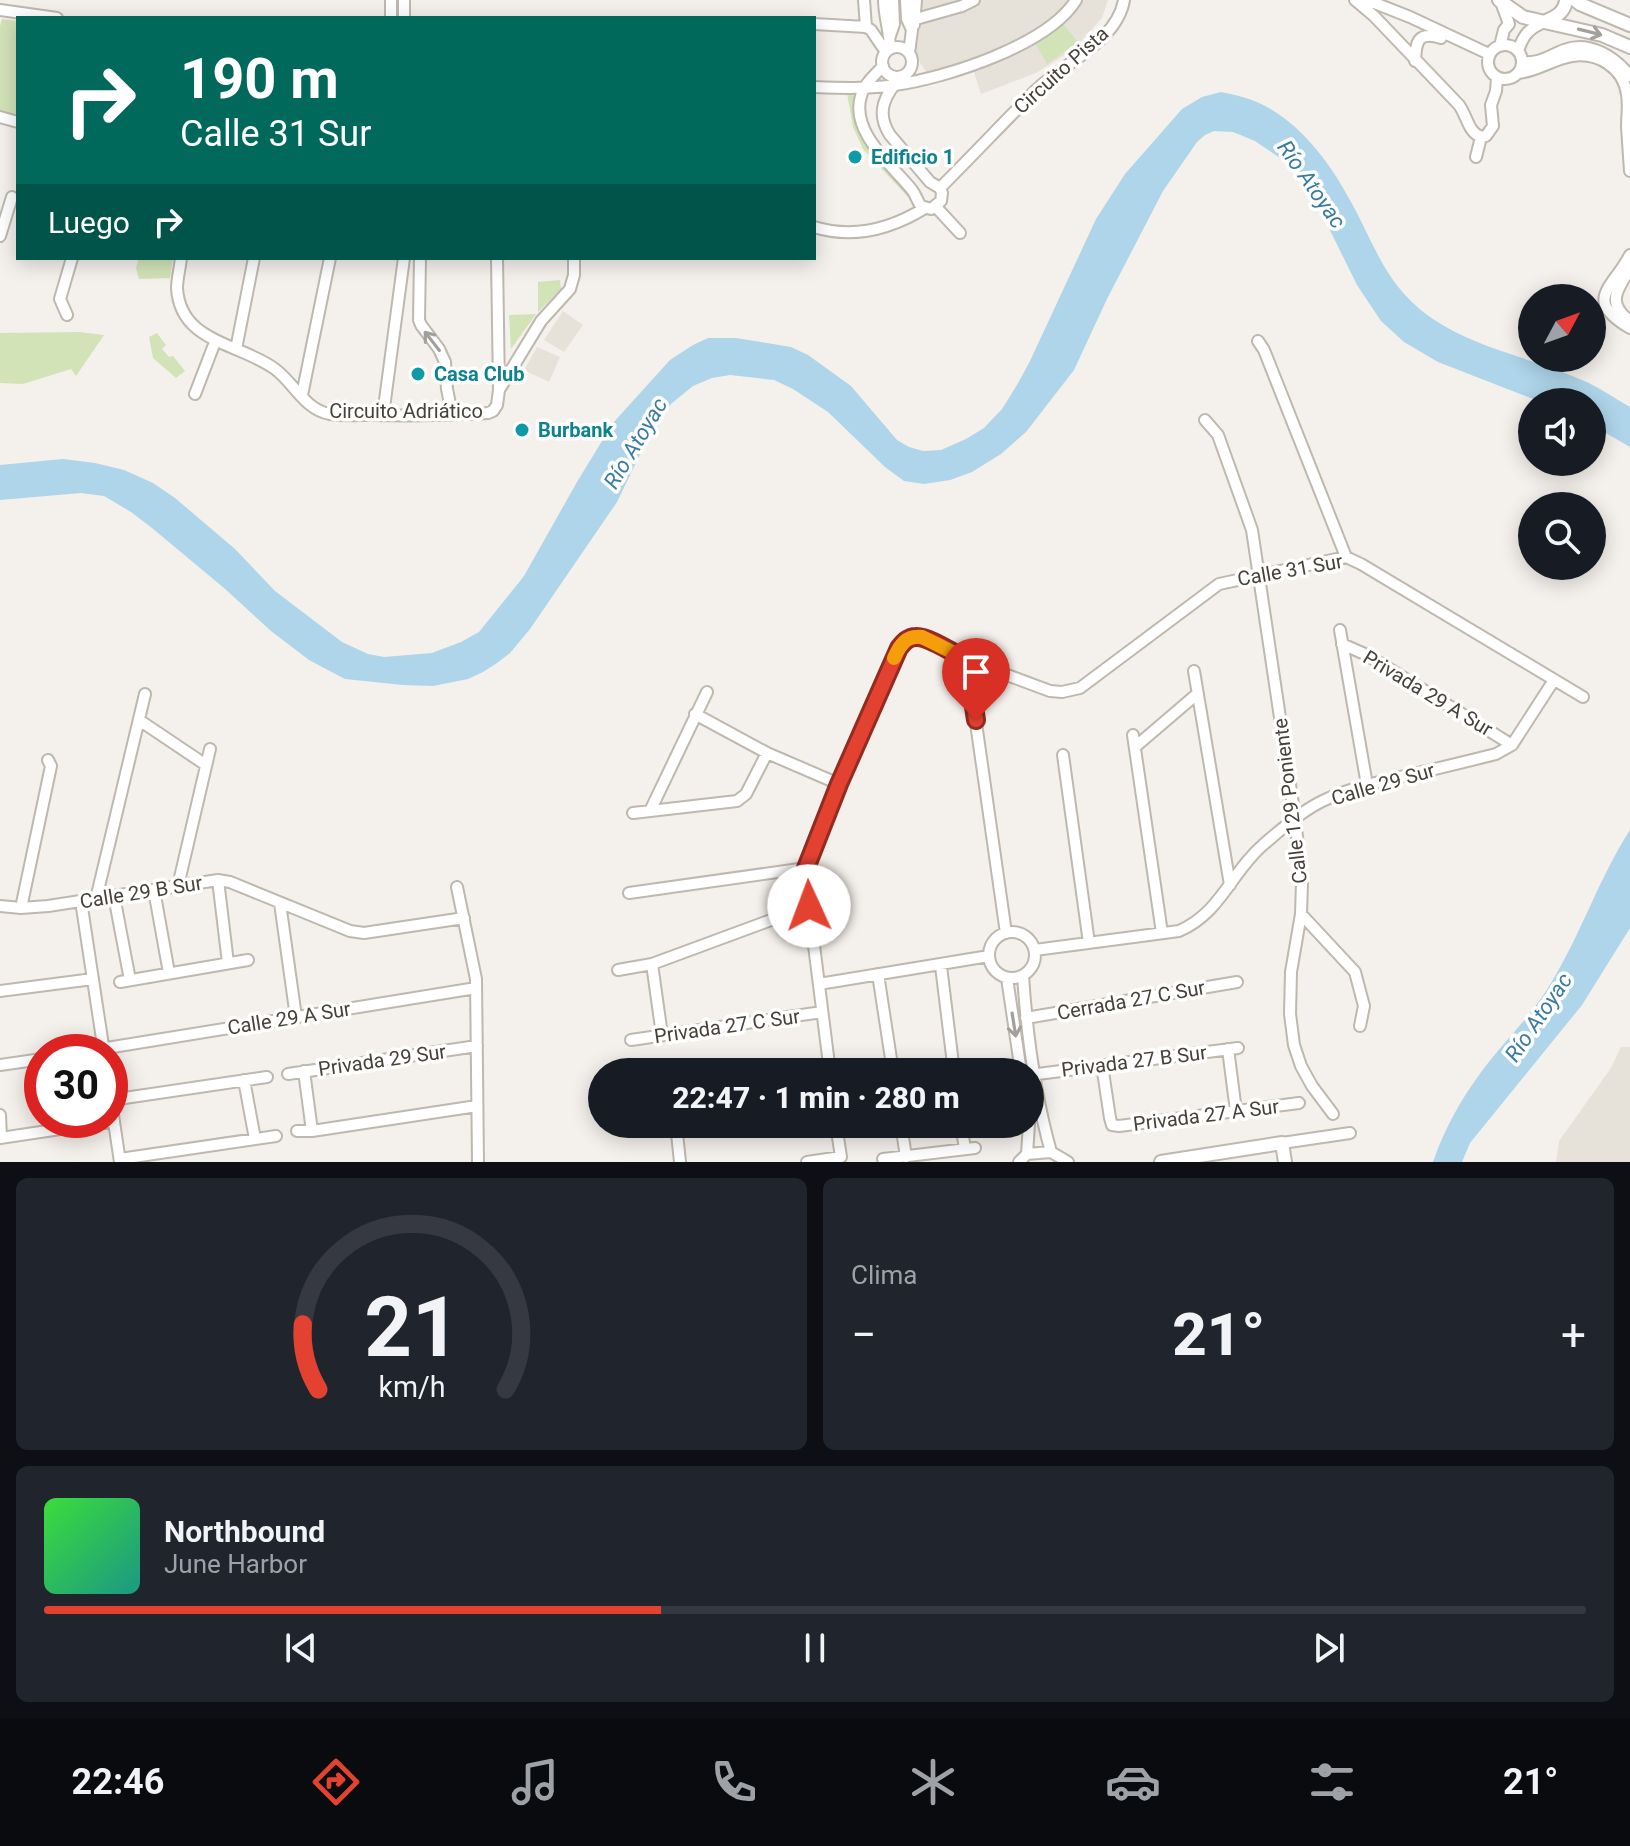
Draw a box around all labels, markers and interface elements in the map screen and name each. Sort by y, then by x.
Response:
street label: Circuito Pista [1009,21,1113,119]
one-way arrow [1577,26,1602,41]
text: 190 m [180,46,339,112]
icon: right [48,48,152,152]
text: Calle 31 Sur [180,113,371,155]
water label: Río Atoyac [1272,136,1351,233]
place label: Edificio 1 [871,145,954,169]
marker: Edificio 1 [846,148,864,166]
icon: right [146,200,190,244]
text: Luego [48,205,130,240]
north arrow [1518,284,1606,372]
map controls [1518,284,1606,580]
one-way arrow [424,331,441,352]
place label: Casa Club [434,362,525,386]
marker: Casa Club [409,365,427,383]
button: sound [1518,388,1606,476]
water label: Río Atoyac [599,393,672,493]
street label: Circuito Adriático [329,399,483,423]
place label: Burbank [538,418,613,442]
marker: Burbank [513,421,531,439]
button: search [1518,492,1606,580]
street label: Calle 31 Sur [1236,549,1345,591]
pin [942,638,1010,720]
street label: Privada 29 A Sur [1359,645,1497,741]
icon: arrive [954,650,998,694]
street label: Calle 129 Poniente [1268,717,1312,885]
street label: Calle 29 Sur [1329,758,1438,810]
position arrow [767,864,851,948]
street label: Calle 29 B Sur [78,870,204,914]
water label: Río Atoyac [1500,968,1577,1066]
street label: Cerrada 27 C Sur [1055,975,1207,1025]
street label: Calle 29 A Sur [226,996,352,1040]
street label: Privada 27 C Sur [653,1004,802,1048]
one-way arrow [1007,1012,1022,1037]
speed limit sign: 30 [24,1034,128,1138]
street label: Privada 29 Sur [316,1039,448,1081]
street label: Privada 27 B Sur [1060,1040,1208,1082]
text: 22:47 · 1 min · 280 m [672,1080,960,1115]
street label: Privada 27 A Sur [1132,1094,1281,1136]
text: Clima [851,1260,918,1290]
text: 21 [364,1279,459,1376]
text: 21° [1172,1299,1265,1370]
text: − [851,1309,876,1361]
text: + [1561,1309,1586,1361]
text: km/h [378,1370,445,1404]
text: Northbound [164,1514,325,1549]
text: June Harbor [164,1549,307,1579]
icon: previous [279,1626,323,1670]
icon: pause [793,1626,837,1670]
icon: next [1307,1626,1351,1670]
icon: directions [308,1754,364,1810]
icon: music [507,1754,563,1810]
icon: phone [706,1754,762,1810]
icon: climate [905,1754,961,1810]
icon: car [1105,1754,1161,1810]
icon: filters [1304,1754,1360,1810]
text: 22:46 [72,1761,164,1803]
text: 21° [1503,1761,1558,1803]

